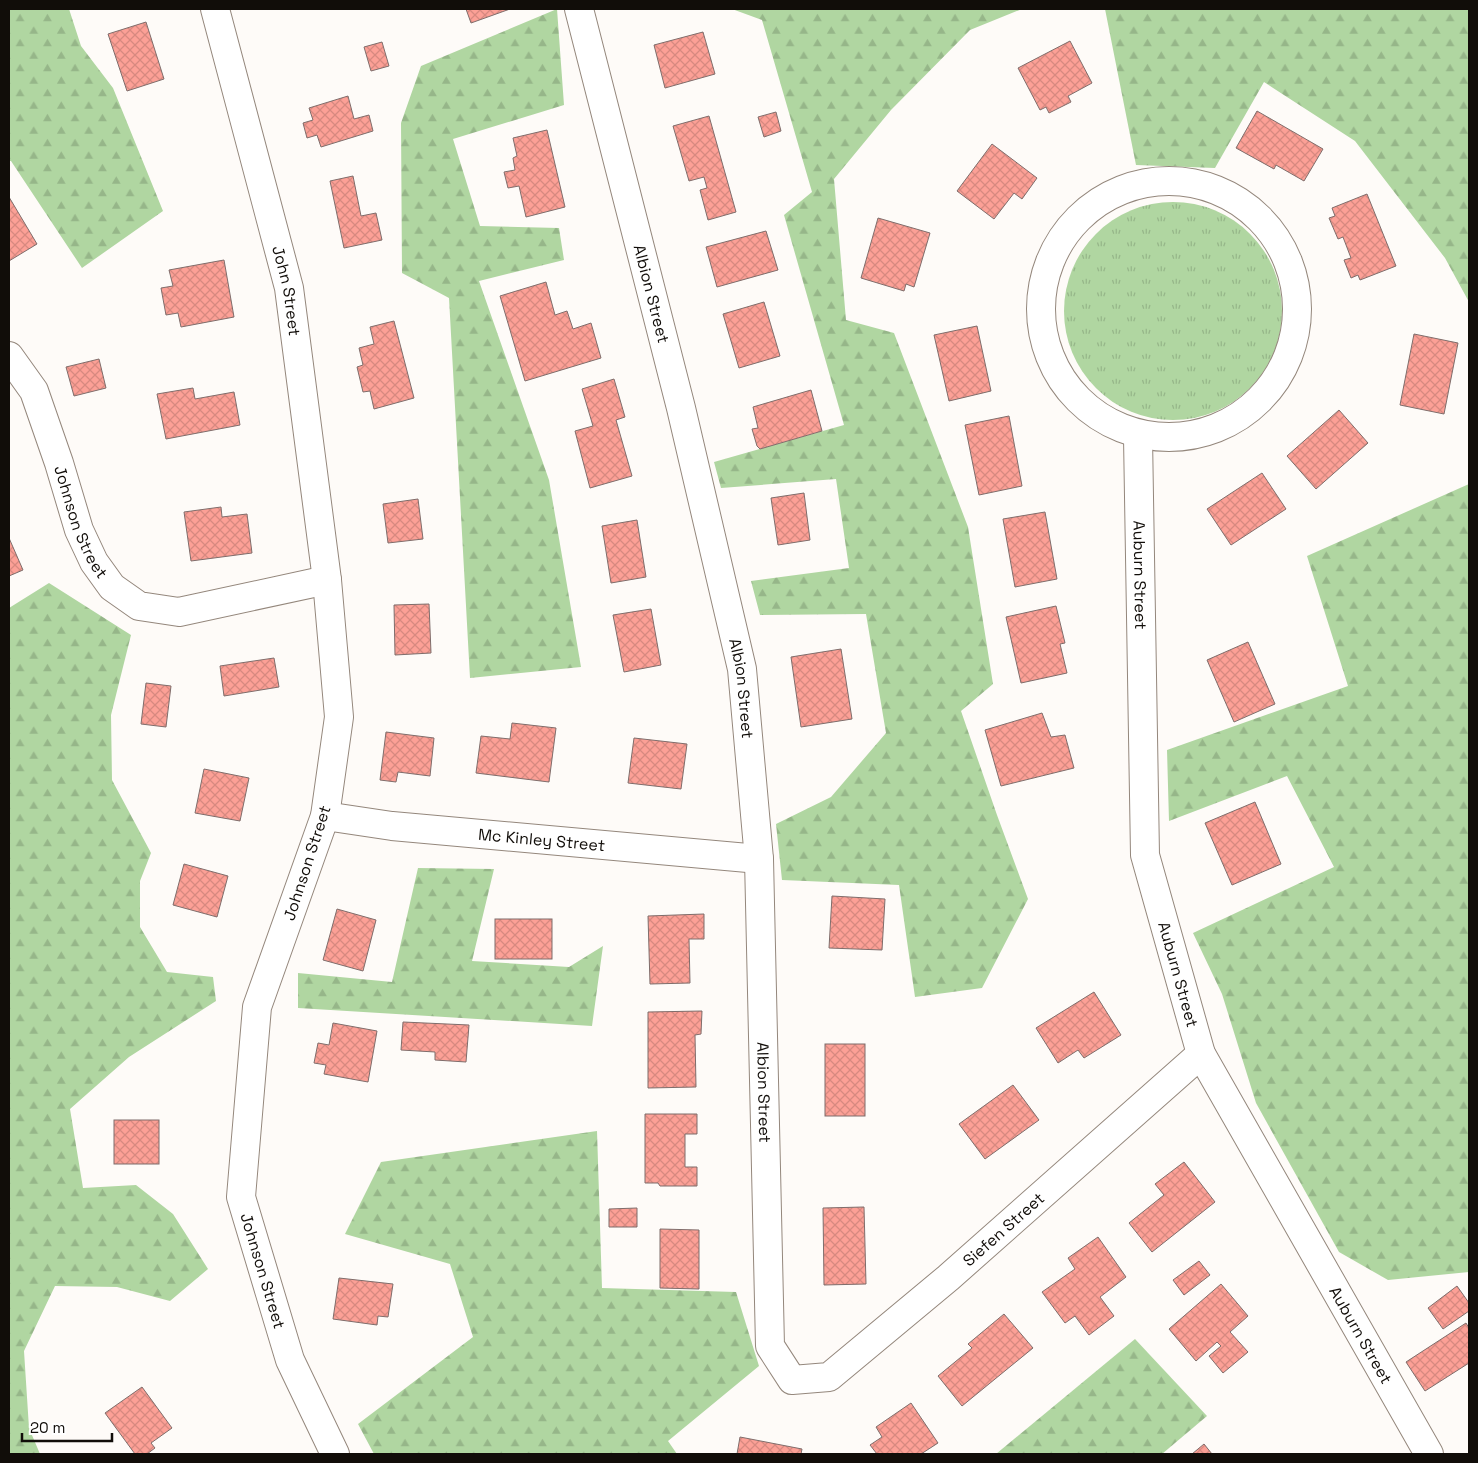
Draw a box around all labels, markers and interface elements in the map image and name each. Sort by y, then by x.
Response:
street label: Albion Street [629,242,675,345]
street label: John Street [268,243,306,337]
street label: Johnson Street [50,463,113,582]
street label: Auburn Street [1129,520,1152,630]
street label: Albion Street [725,636,759,739]
street label: Johnson Street [279,803,335,923]
street label: Mc Kinley Street [477,823,606,856]
street label: Auburn Street [1154,919,1203,1030]
street label: Albion Street [753,1042,776,1143]
street label: Siefen Street [958,1187,1048,1271]
street label: Johnson Street [236,1210,290,1331]
street label: Auburn Street [1325,1282,1397,1387]
scale bar [22,1410,112,1442]
text: 20 m [30,1418,65,1437]

